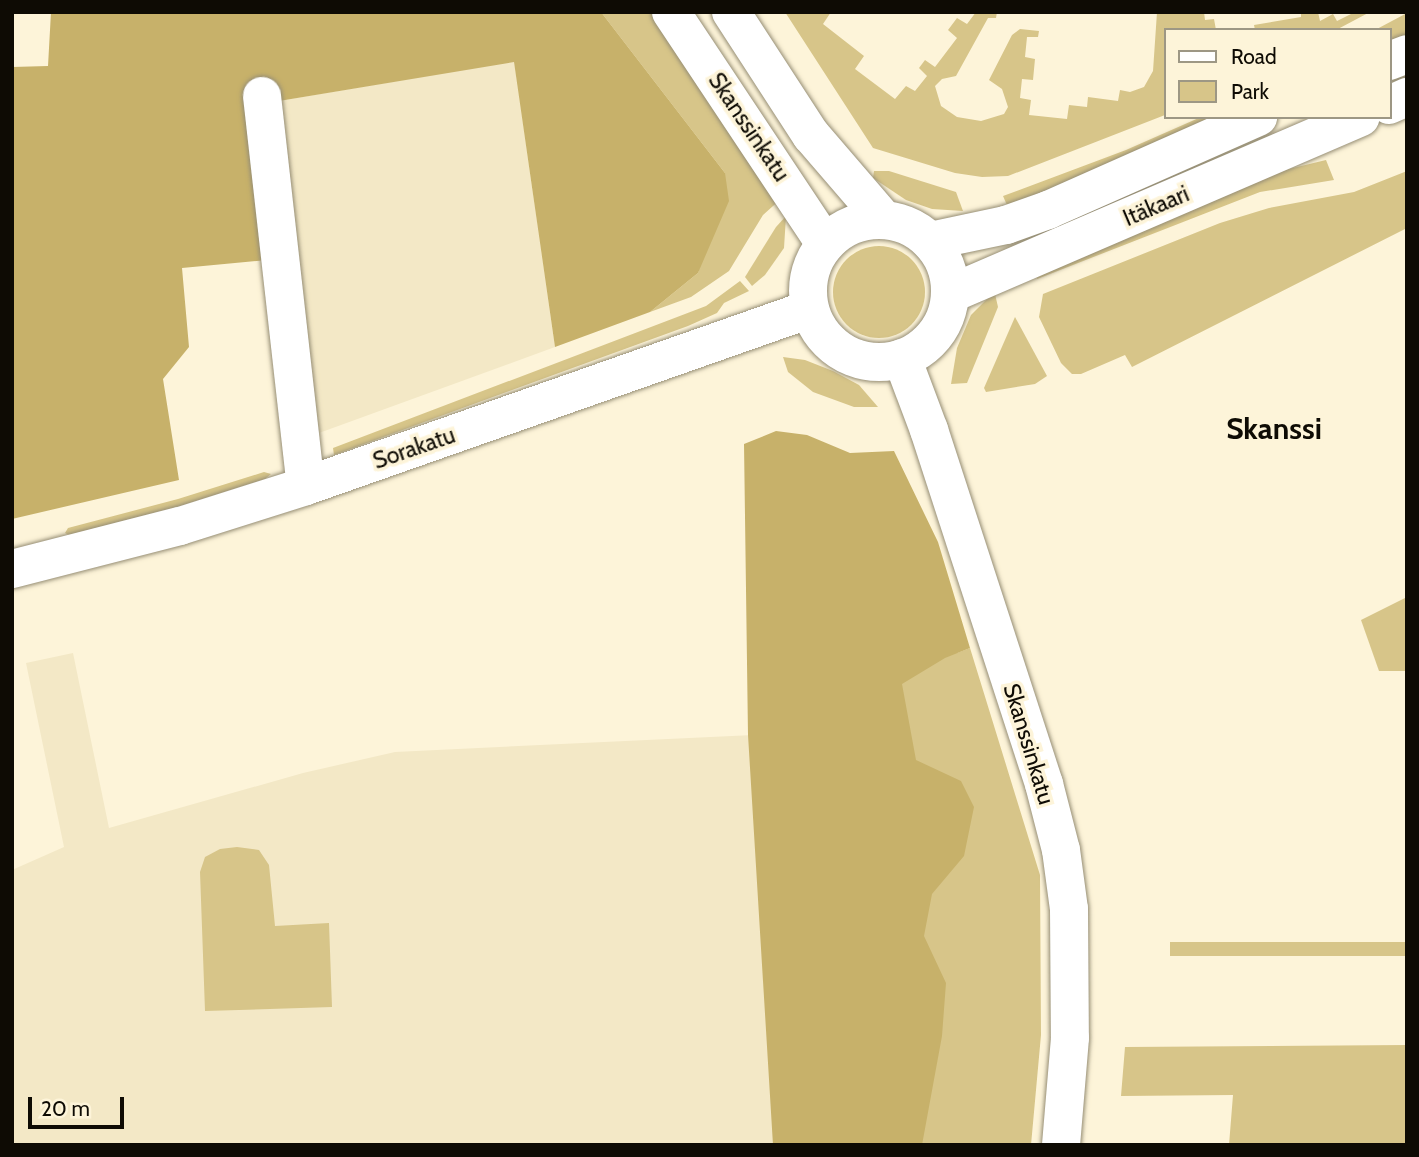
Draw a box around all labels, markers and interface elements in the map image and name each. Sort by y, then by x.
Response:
legend [1164,28,1391,119]
text: Road [1231,44,1277,69]
street label: Skanssinkatu [703,67,795,187]
text: Park [1231,79,1269,104]
street label: Itäkaari [1119,180,1193,232]
district label: Skanssi [1226,411,1322,447]
street label: Sorakatu [369,421,459,475]
street label: Skanssinkatu [998,680,1060,808]
scale bar [32,1084,128,1128]
text: 20 m [41,1096,90,1121]

